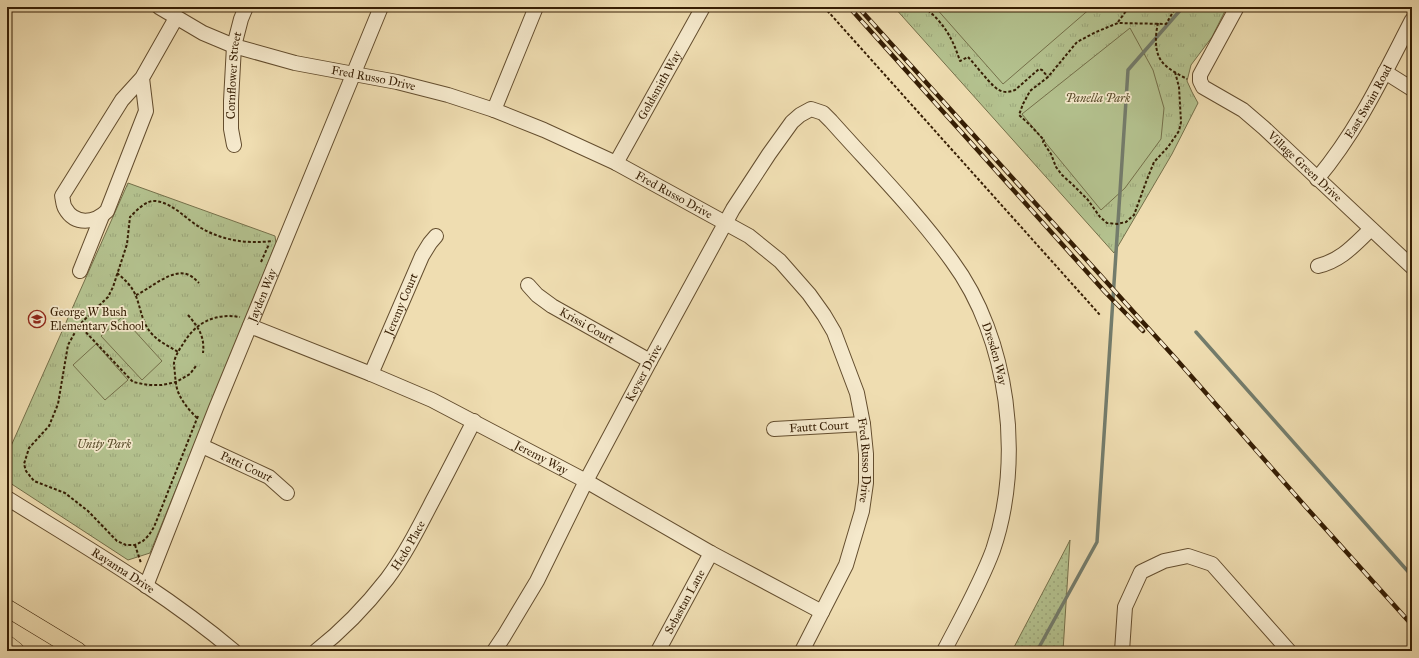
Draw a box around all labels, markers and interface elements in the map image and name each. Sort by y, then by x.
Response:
street label: Cornflower Street [224,29,245,119]
street label: Goldsmith Way [635,48,684,122]
street label: East Swain Road [1342,62,1395,141]
street label: Fred Russo Drive [330,63,417,93]
park label: Panella Park [1066,91,1131,105]
street label: Village Green Drive [1264,128,1345,205]
street label: Fred Russo Drive [633,168,715,222]
street label: Jayden Way [244,266,280,326]
street label: Jeremy Court [381,270,421,340]
place label: George W Bush Elementary School [50,305,145,333]
street label: Krissi Court [557,305,617,347]
school or university icon: George W Bush Elementary School [27,309,47,329]
street label: Dresden Way [979,320,1010,387]
street label: Keyser Drive [623,342,665,404]
street label: Fred Russo Drive [855,416,873,504]
street label: Fautt Court [789,418,850,435]
park label: Unity Park [77,437,132,451]
street label: Jeremy Way [510,437,571,477]
street label: Patti Court [218,449,276,485]
street label: Hedo Place [388,518,428,573]
street label: Rayanna Drive [89,545,157,596]
street label: Sebastan Lane [662,567,708,636]

